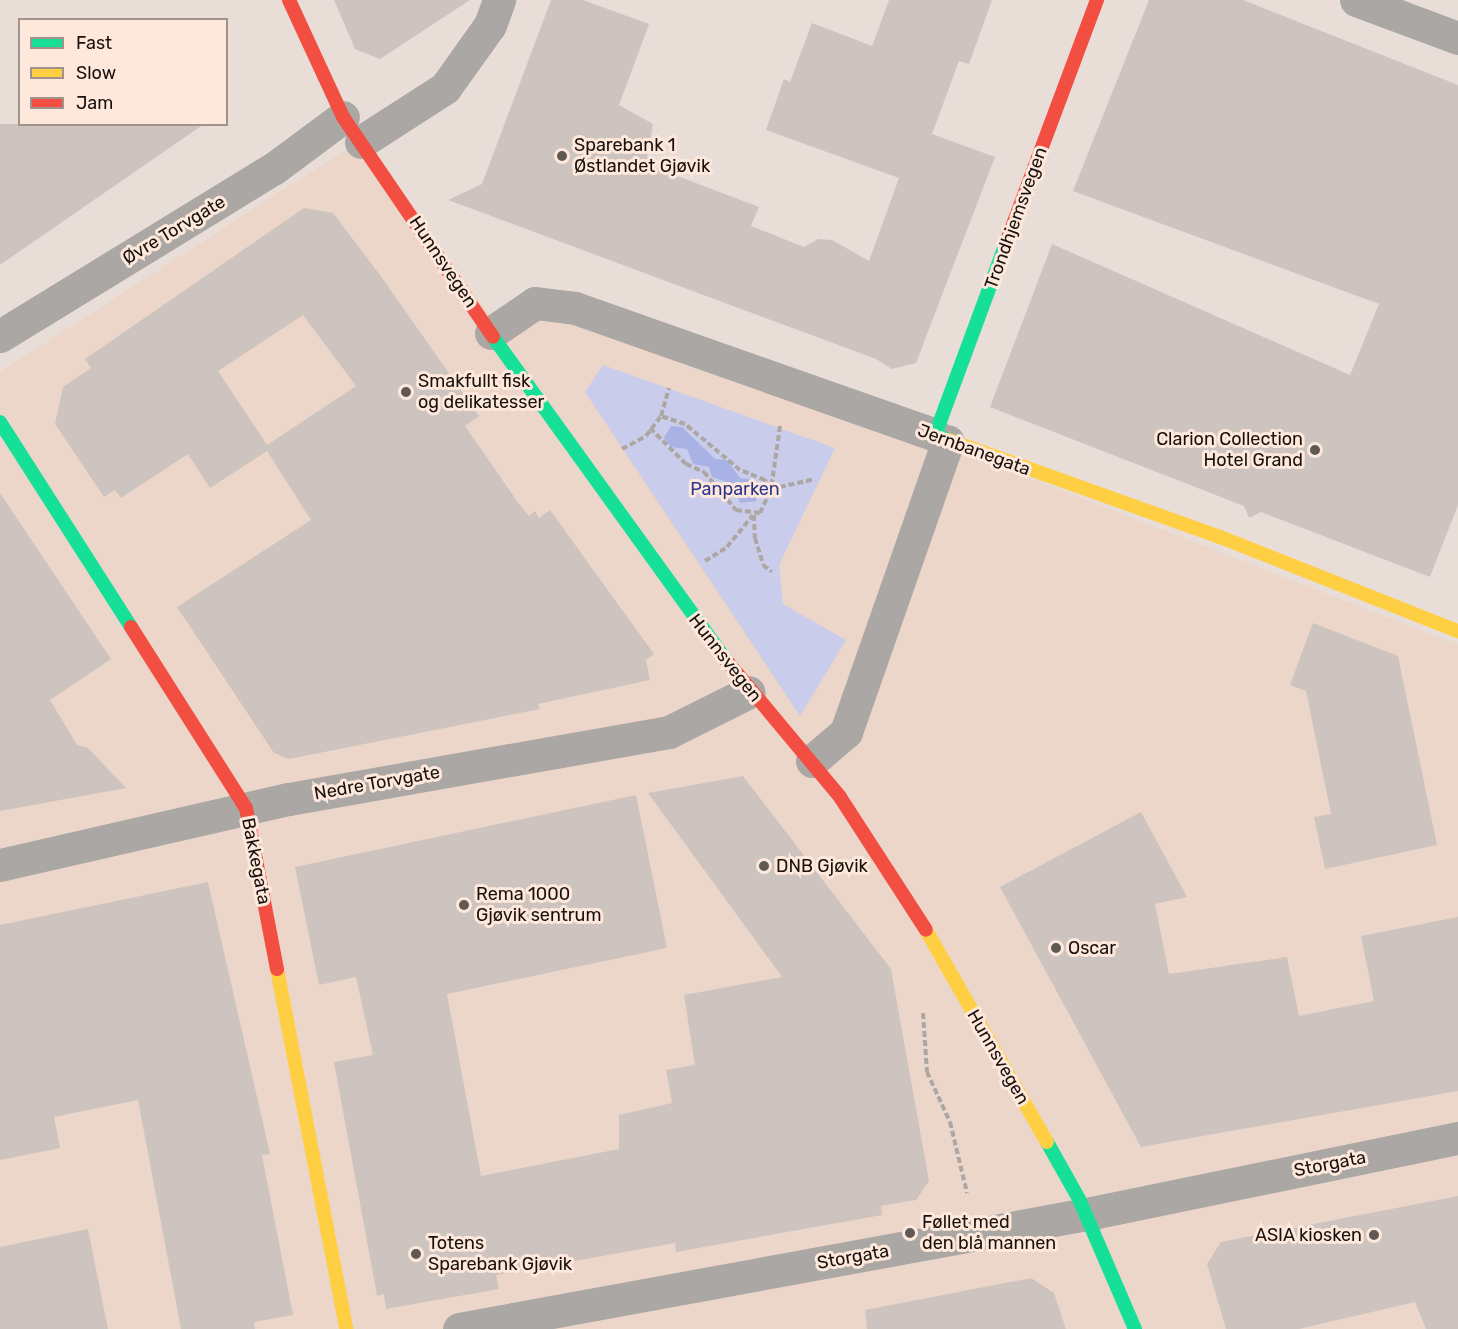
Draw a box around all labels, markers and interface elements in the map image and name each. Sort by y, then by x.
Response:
legend [18,18,228,126]
text: Fast [76,32,112,54]
text: Slow [76,62,116,84]
text: Jam [76,92,113,114]
place label: Sparebank 1 Østlandet Gjøvik [574,135,710,178]
street label: Trondhjemsvegen [980,144,1052,292]
marker: Sparebank 1 Østlandet Gjøvik [555,149,569,163]
street label: Øvre Torvgate [118,191,230,269]
street label: Hunnsvegen [404,212,482,312]
place label: Smakfullt fisk og delikatesser [418,371,544,413]
marker: Smakfullt fisk og delikatesser [399,385,413,399]
street label: Jernbanegata [915,420,1033,480]
place label: Clarion Collection Hotel Grand [1156,429,1303,472]
marker: Clarion Collection Hotel Grand [1308,443,1322,457]
park label: Panparken [690,478,780,500]
street label: Hunnsvegen [684,610,766,706]
street label: Nedre Torvgate [312,761,442,805]
street label: Bakkegata [237,816,275,906]
place label: DNB Gjøvik [776,855,868,877]
marker: DNB Gjøvik [757,859,771,873]
place label: Rema 1000 Gjøvik sentrum [476,884,602,926]
marker: Rema 1000 Gjøvik sentrum [457,898,471,912]
place label: Oscar [1068,937,1116,959]
marker: Oscar [1049,941,1063,955]
street label: Hunnsvegen [962,1006,1034,1108]
street label: Storgata [1292,1146,1368,1182]
place label: Føllet med den blå mannen [922,1212,1056,1254]
place label: ASIA kiosken [1255,1224,1362,1246]
marker: Føllet med den blå mannen [903,1226,917,1240]
marker: ASIA kiosken [1367,1228,1381,1242]
place label: Totens Sparebank Gjøvik [428,1233,572,1276]
street label: Storgata [815,1240,891,1274]
marker: Totens Sparebank Gjøvik [409,1247,423,1261]

